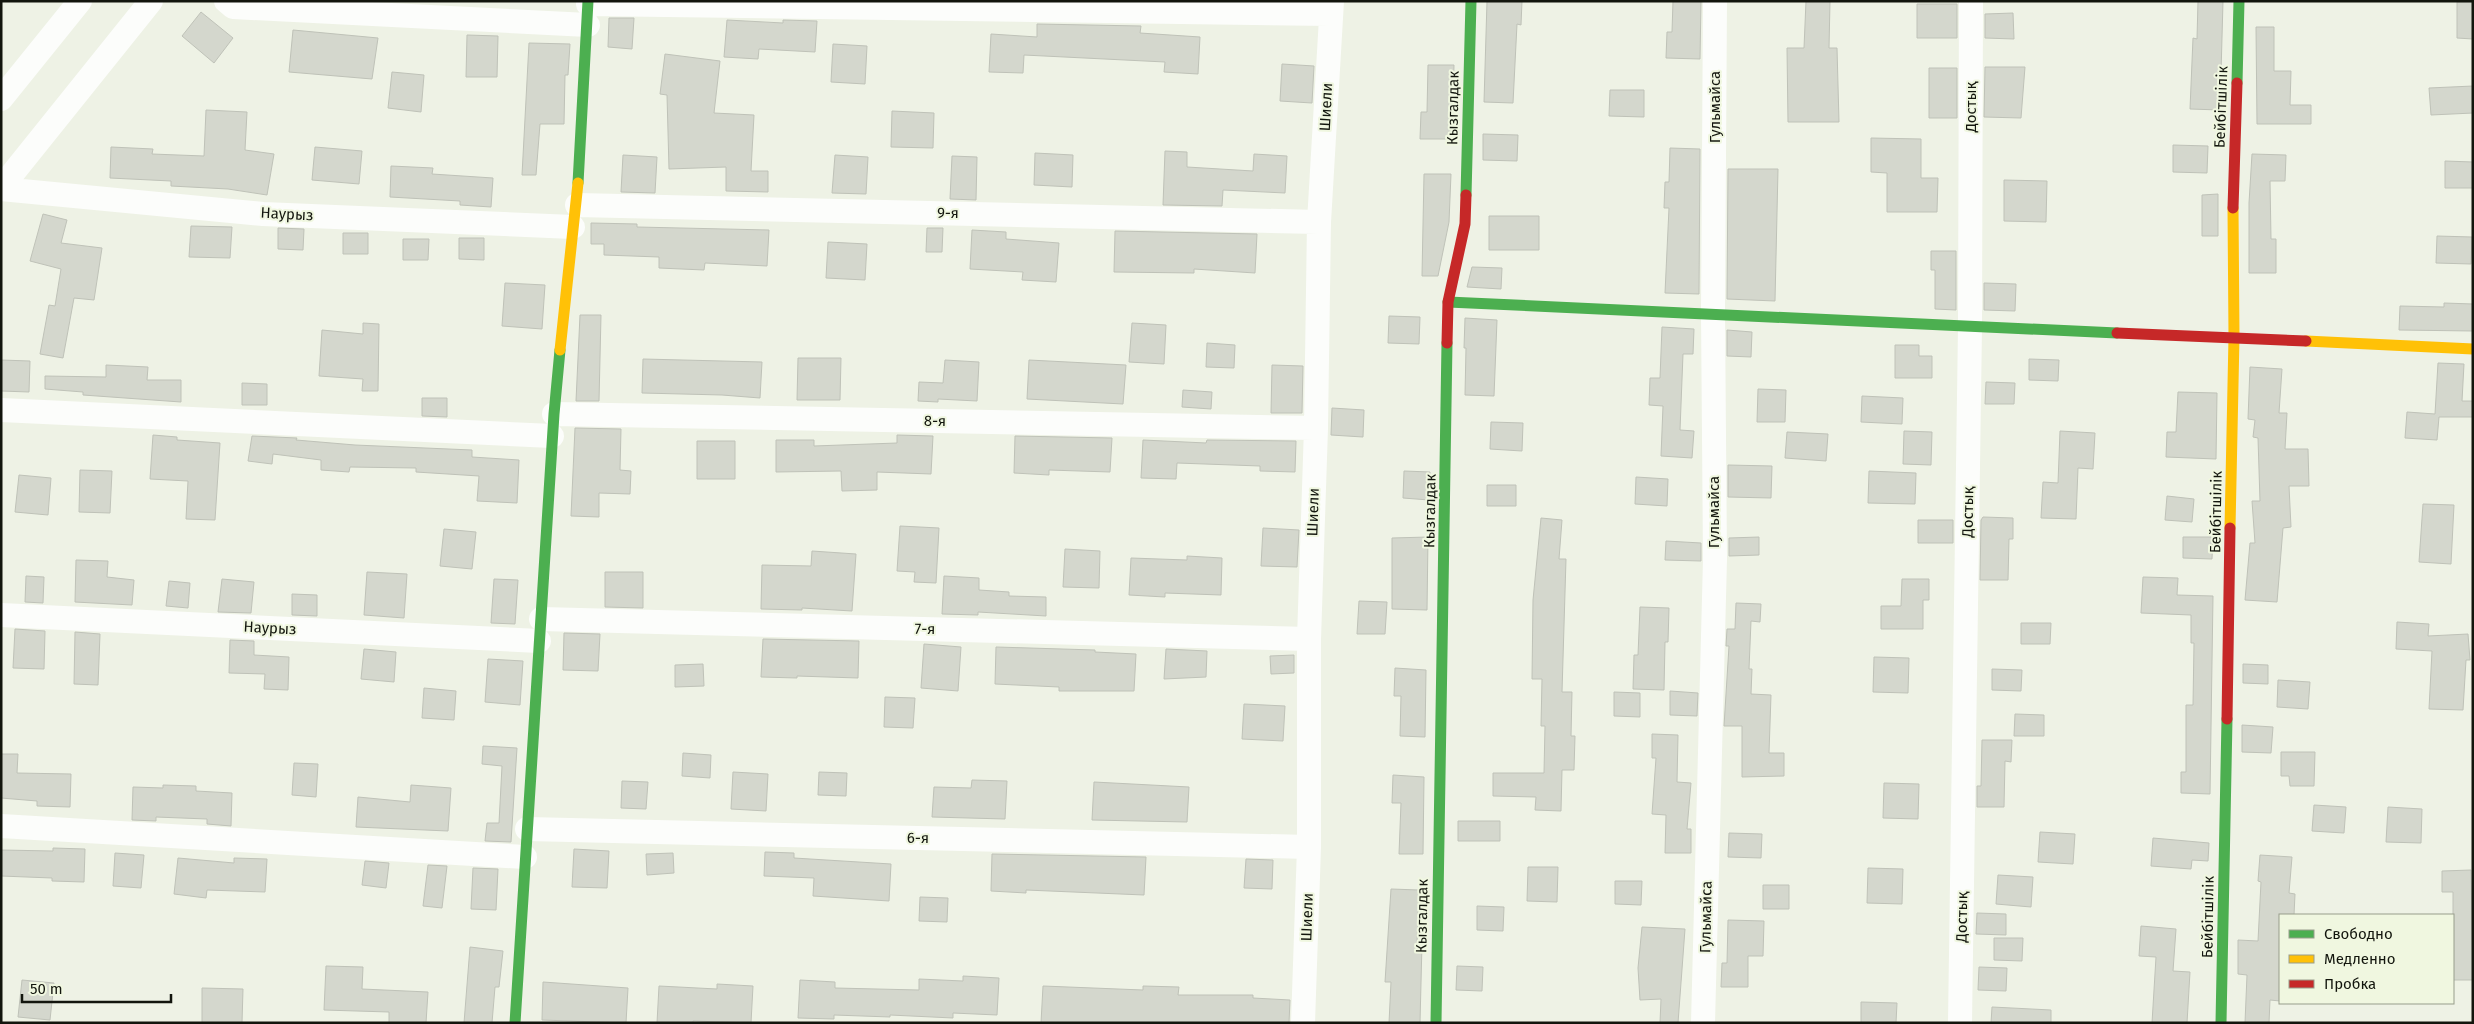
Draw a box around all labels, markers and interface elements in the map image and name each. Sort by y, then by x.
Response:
street label: Бейбітшілік [2211,65,2231,148]
street label: Кызгалдак [1443,70,1463,145]
street label: Гульмайса [1706,71,1724,143]
street label: Достық [1962,81,1980,133]
street label: Шиели [1316,82,1336,132]
street label: Наурыз [260,204,314,224]
street label: 9-я [937,204,959,222]
street label: 8-я [924,412,946,430]
street label: Бейбітшілік [2206,470,2226,553]
street label: Кызгалдак [1420,473,1440,548]
street label: Гульмайса [1705,476,1723,548]
street label: Достық [1959,486,1977,538]
street label: Шиели [1303,487,1323,537]
street label: Наурыз [243,618,297,638]
street label: 7-я [914,620,936,638]
street label: 6-я [907,829,929,847]
street label: Бейбітшілік [2198,875,2218,958]
street label: Кызгалдак [1412,878,1432,953]
street label: Гульмайса [1696,881,1716,953]
street label: Достық [1953,891,1971,943]
street label: Шиели [1297,892,1317,942]
legend [2279,914,2454,1004]
text: Свободно [2324,925,2393,943]
text: Медленно [2324,950,2396,968]
scale bar [22,972,171,1004]
text: Пробка [2324,975,2376,993]
text: 50 m [30,980,63,998]

